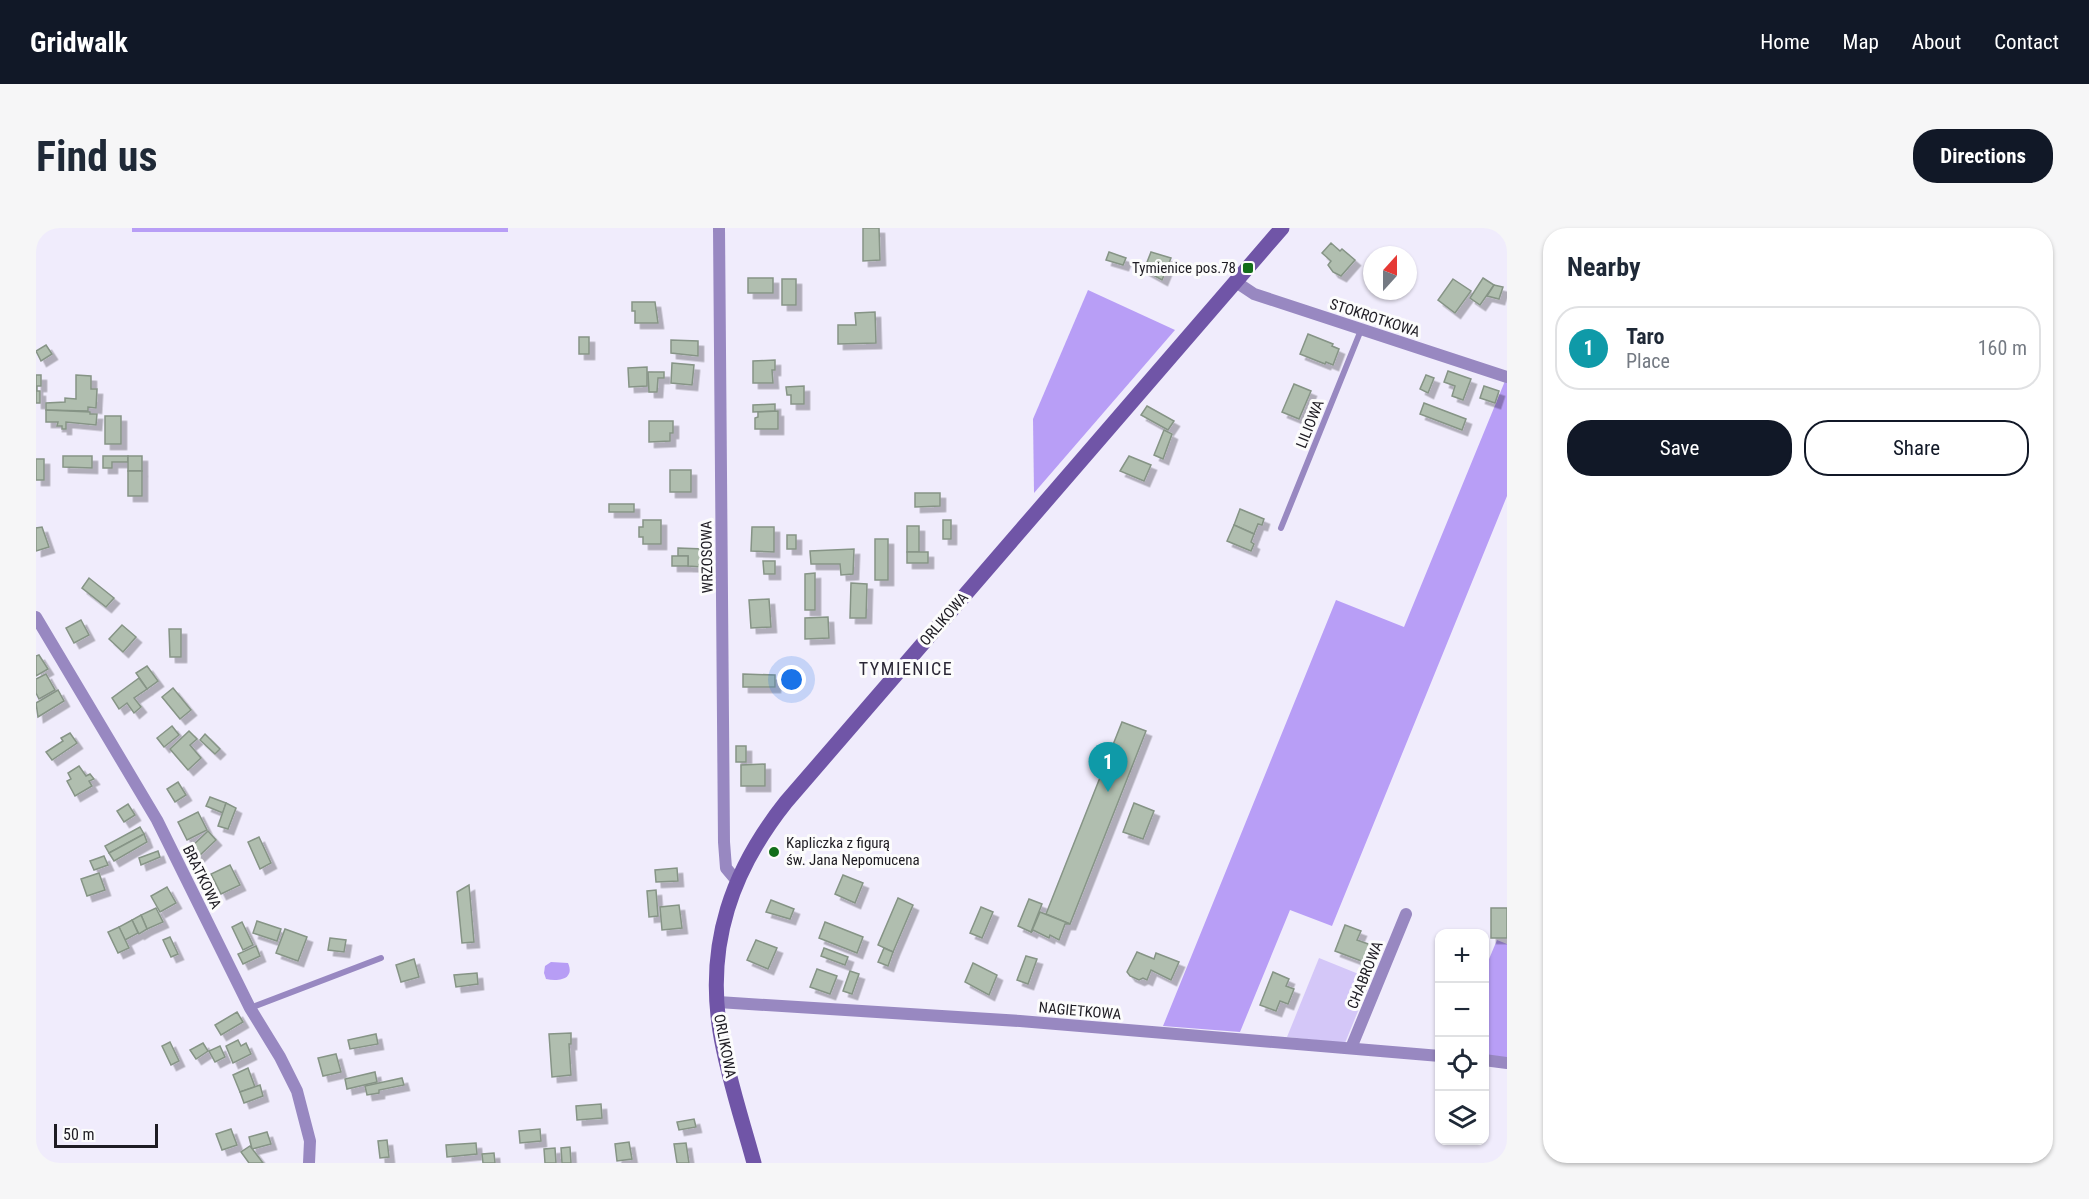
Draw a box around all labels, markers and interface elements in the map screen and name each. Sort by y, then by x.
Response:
text: Gridwalk [30,26,128,59]
text: Home [1760,30,1810,54]
text: Map [1843,30,1879,54]
text: About [1912,30,1961,54]
text: Contact [1994,30,2059,54]
button: Directions [1913,129,2053,183]
text: Find us [36,132,157,181]
north arrow [1363,246,1417,300]
text: Nearby [1567,252,1641,282]
place label: Tymienice pos.78 [1132,259,1236,277]
marker: Tymienice pos.78 [1241,261,1255,275]
street label: STOKROTKOWA [1328,295,1423,341]
text: Taro [1626,324,1664,349]
text: 1 [1583,336,1594,360]
text: 160 m [1978,336,2027,360]
text: Place [1626,349,1670,373]
street label: LILIOWA [1292,397,1328,451]
button: Save [1567,420,1792,476]
button: Share [1804,420,2029,476]
street label: WRZOSOWA [697,520,717,593]
street label: ORLIKOWA [916,588,972,649]
district label: TYMIENICE [859,658,953,679]
your location [777,665,806,694]
pin: 1 [1088,742,1128,792]
place label: Kapliczka z figurą św. Jana Nepomucena [786,834,920,869]
street label: BRATKOWA [179,842,225,912]
marker: Kapliczka z figurą św. Jana Nepomucena [767,845,781,859]
map controls [1435,929,1489,1145]
button: + [1435,929,1489,983]
street label: CHABROWA [1343,938,1387,1012]
button: − [1435,983,1489,1037]
street label: NAGIETKOWA [1038,998,1122,1024]
street label: ORLIKOWA [710,1013,740,1080]
button: locate [1435,1037,1489,1091]
button: layers [1435,1091,1489,1145]
scale bar [54,1121,158,1148]
text: 50 m [63,1125,95,1144]

